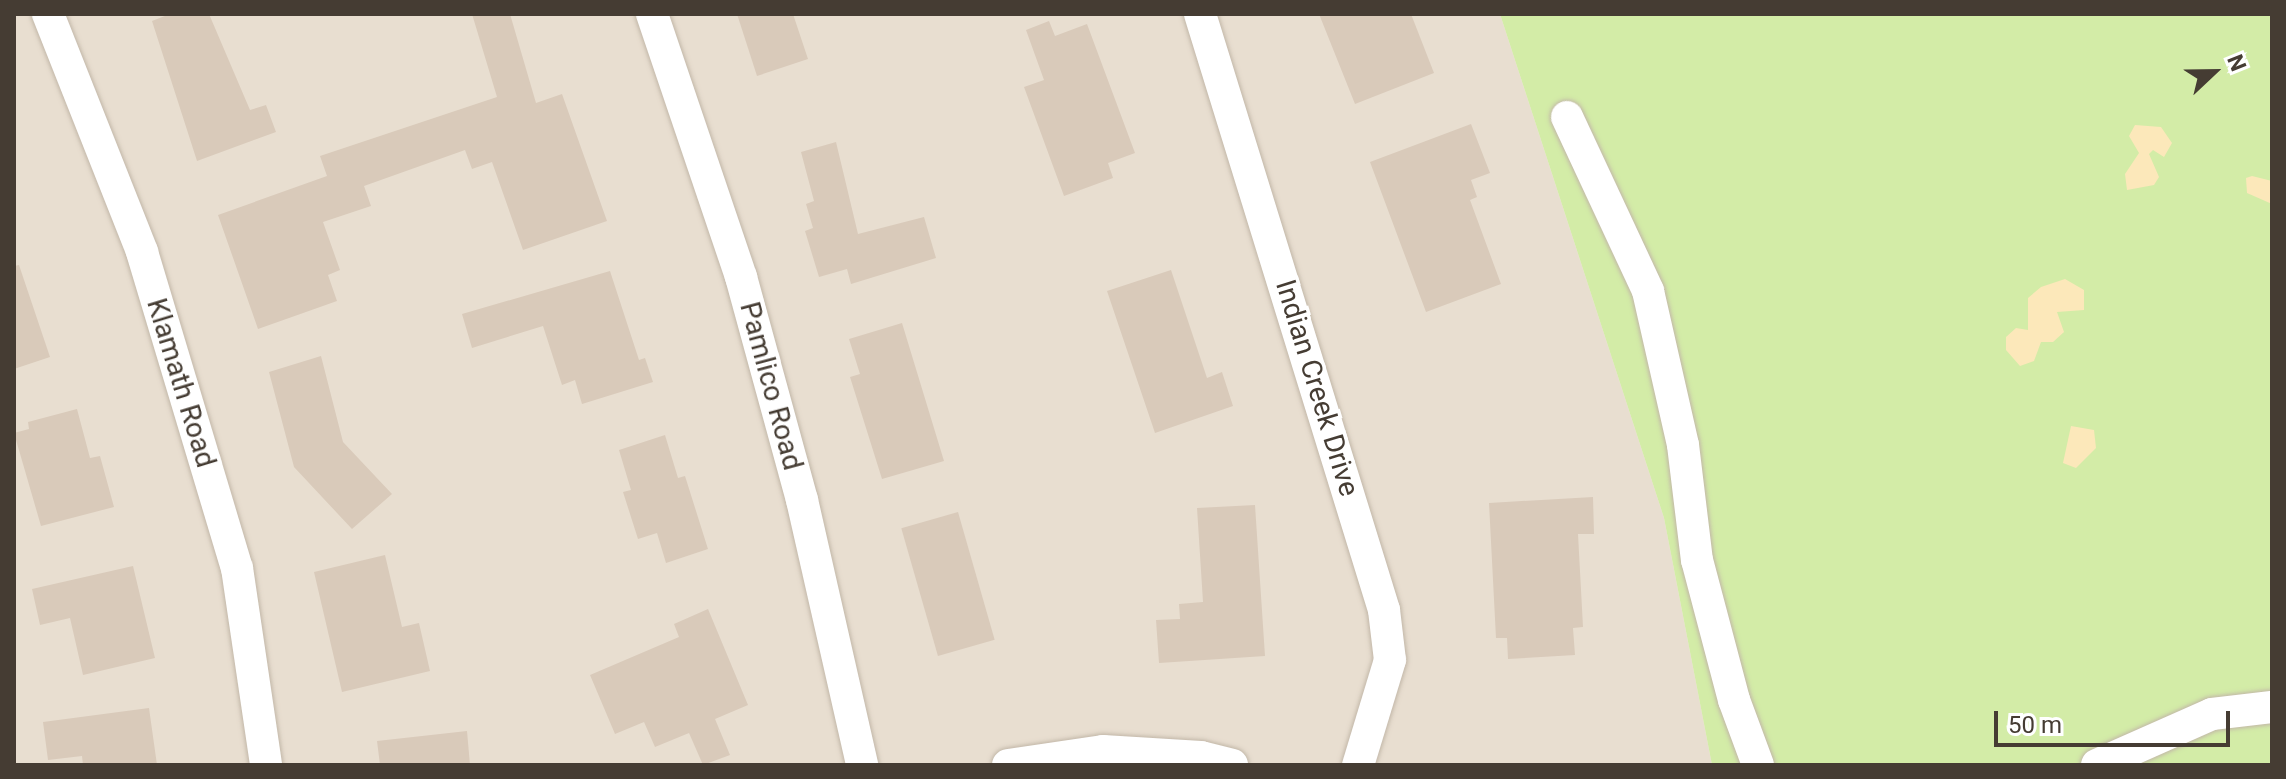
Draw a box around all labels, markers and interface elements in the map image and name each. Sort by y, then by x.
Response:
north arrow [2174,32,2254,112]
text: N [2222,51,2251,75]
street label: Indian Creek Drive [1268,276,1366,500]
street label: Klamath Road [139,294,223,472]
street label: Pamlico Road [732,298,810,474]
scale bar [1998,695,2234,745]
text: 50 m [2008,711,2062,739]

